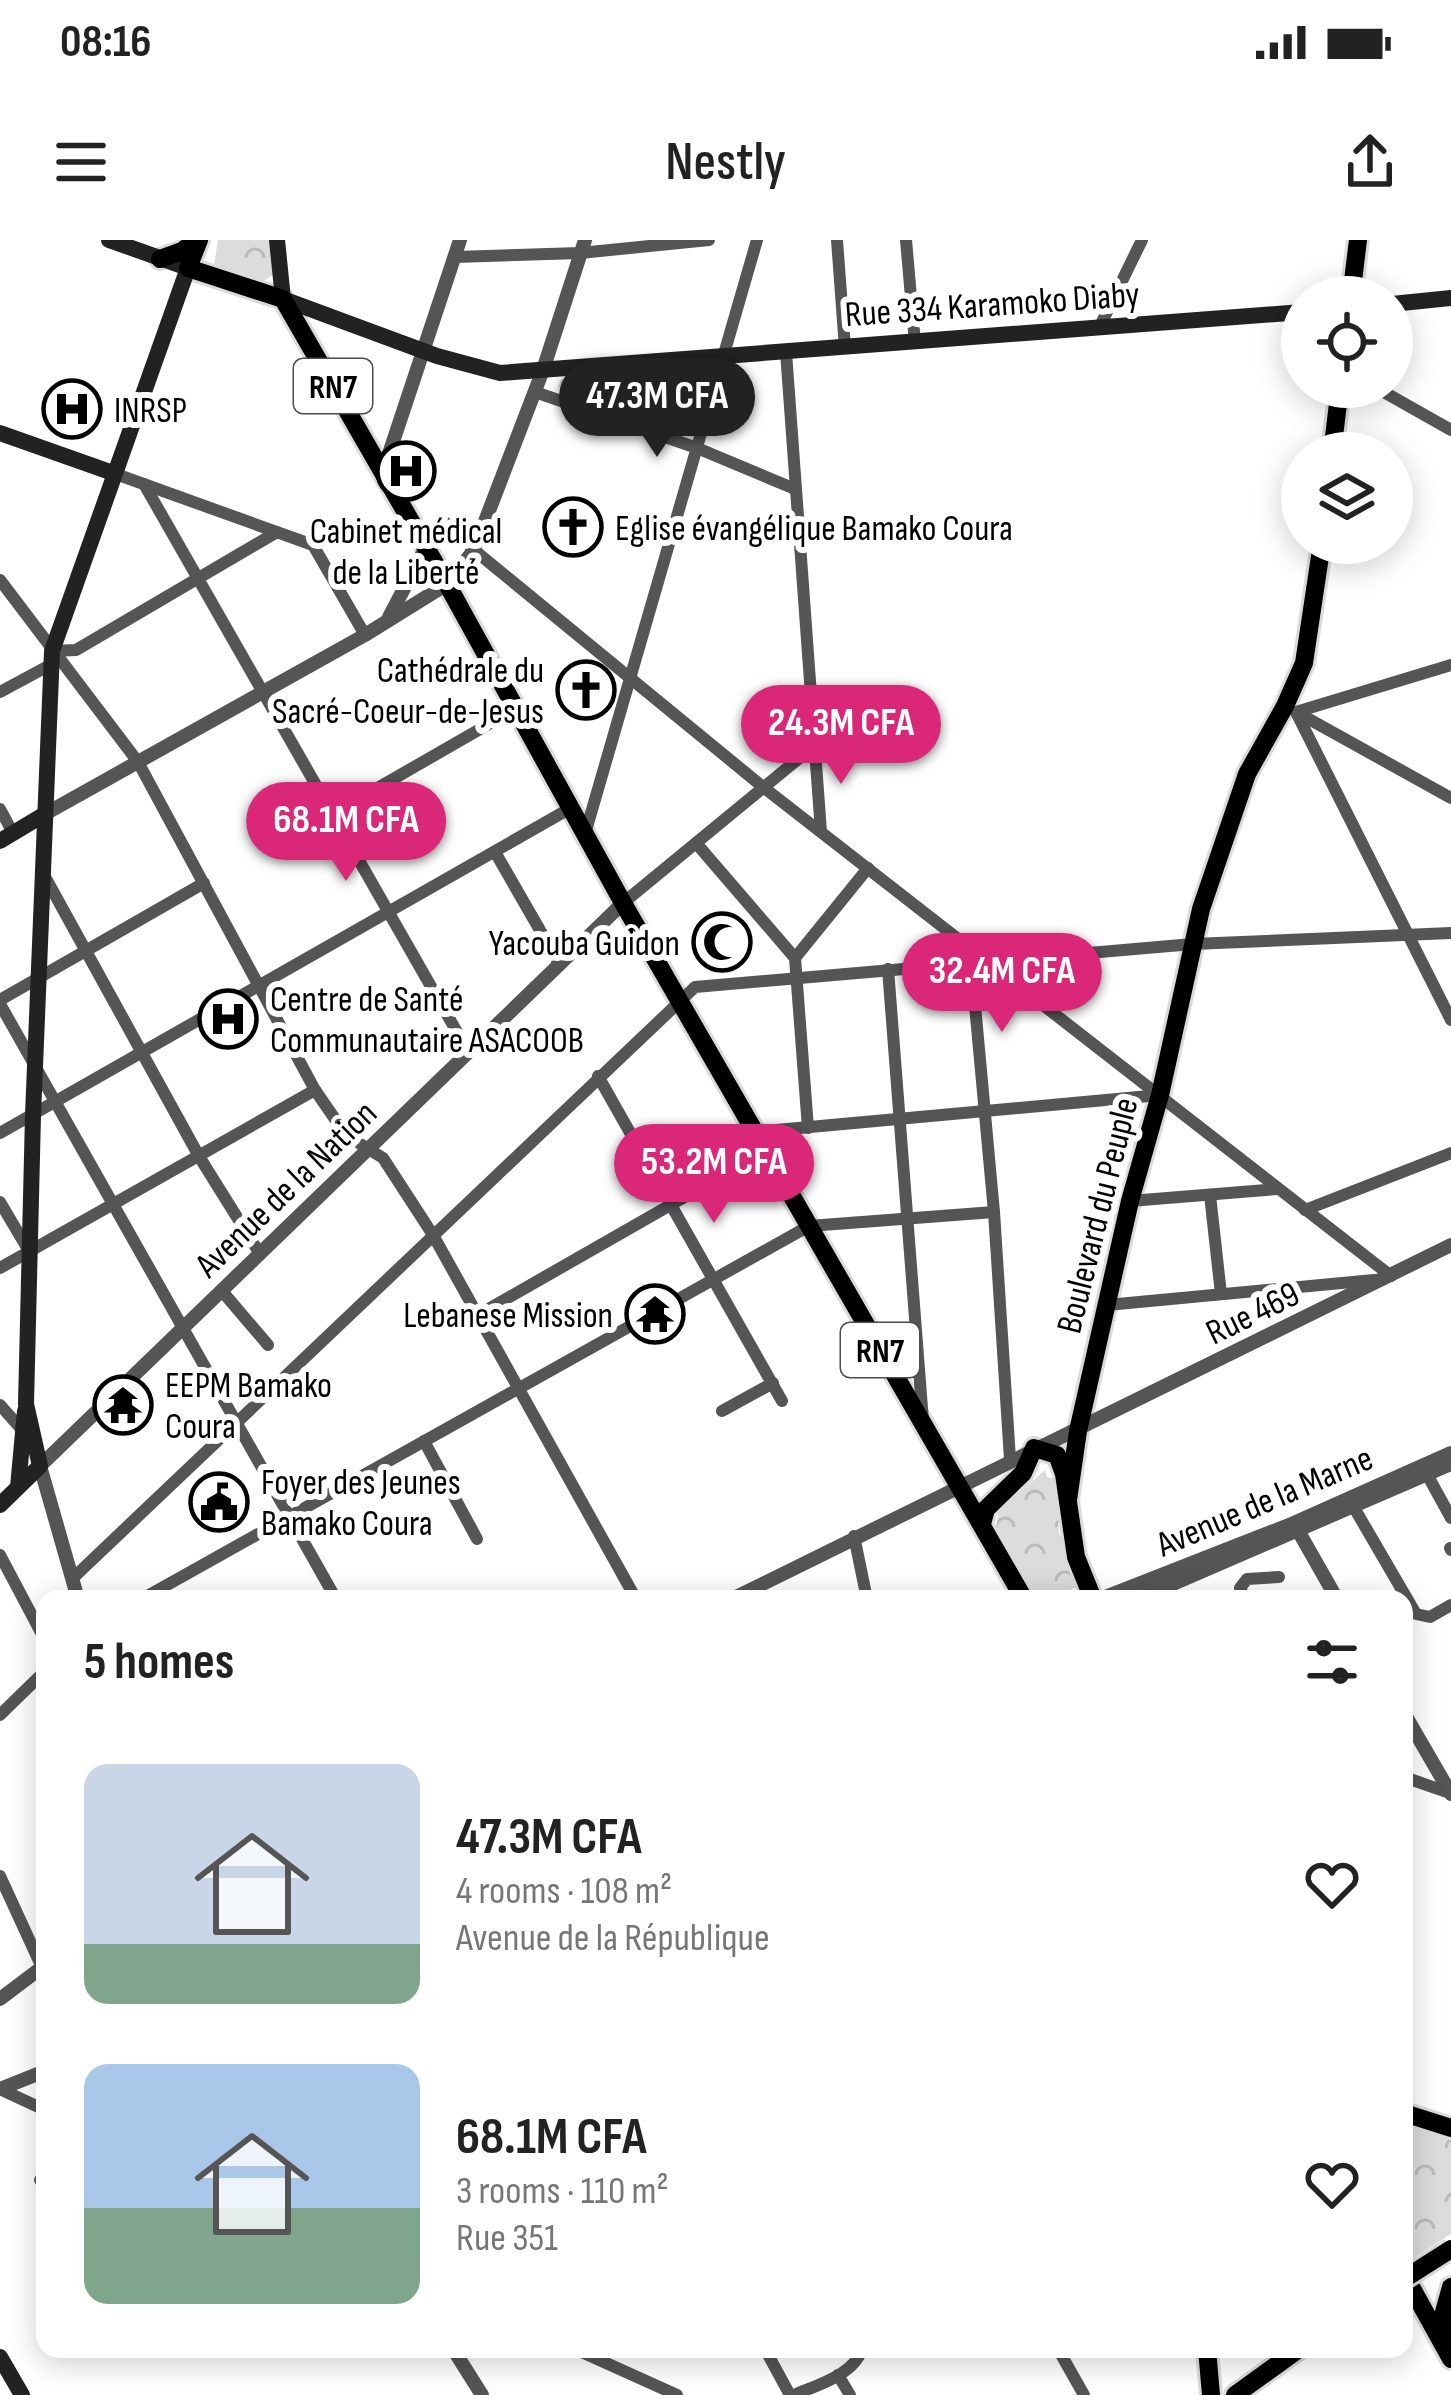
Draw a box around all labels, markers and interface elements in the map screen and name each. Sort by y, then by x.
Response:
text: 08:16 [60,15,152,70]
icon: menu [48,129,114,195]
icon: share [1337,129,1403,195]
text: Nestly [665,130,786,195]
street label: Rue 334 Karamoko Diaby [843,274,1141,337]
map controls [1281,276,1413,564]
button: locate [1281,276,1413,408]
pin: 47.3M CFA [520,358,794,460]
road number: RN7 [294,359,372,413]
text: 47.3M CFA [586,373,728,420]
hospital icon: INRSP [41,378,103,440]
place label: INRSP [114,390,187,433]
button: layers [1281,432,1413,564]
hospital icon: Cabinet médical de la Liberté [375,440,437,502]
church icon: Eglise évangélique Bamako Coura [542,496,604,558]
place label: Eglise évangélique Bamako Coura [615,508,1013,551]
place label: Cabinet médical de la Liberté [310,511,502,595]
place label: Cathédrale du Sacré-Coeur-de-Jesus [272,650,544,734]
church icon: Cathédrale du Sacré-Coeur-de-Jesus [555,659,617,721]
pin: 24.3M CFA [704,685,978,787]
text: 24.3M CFA [768,700,914,747]
pin: 68.1M CFA [209,782,483,884]
text: 68.1M CFA [273,797,419,844]
mosque icon: Yacouba Guidon [691,911,753,973]
place label: Yacouba Guidon [489,923,680,966]
pin: 32.4M CFA [865,933,1139,1035]
text: 32.4M CFA [929,948,1075,995]
place label: Centre de Santé Communautaire ASACOOB [270,979,584,1063]
hospital icon: Centre de Santé Communautaire ASACOOB [197,988,259,1050]
street label: Avenue de la Nation [186,1093,386,1288]
street label: Boulevard du Peuple [1048,1093,1148,1338]
pin: 53.2M CFA [577,1124,851,1226]
text: 53.2M CFA [641,1139,787,1186]
street label: Rue 469 [1199,1273,1307,1355]
temple icon: Lebanese Mission [624,1283,686,1345]
place label: Lebanese Mission [403,1295,613,1338]
road number: RN7 [841,1323,919,1377]
place label: EEPM Bamako Coura [165,1365,332,1449]
temple icon: EEPM Bamako Coura [92,1374,154,1436]
street label: Avenue de la Marne [1149,1437,1380,1568]
place label: Foyer des Jeunes Bamako Coura [261,1462,461,1546]
public building icon: Foyer des Jeunes Bamako Coura [188,1471,250,1533]
icon: filters [1299,1629,1365,1695]
text: 5 homes [84,1632,234,1693]
text: 47.3M CFA [456,1807,642,1868]
icon: home [180,1812,324,1956]
icon: heart [1299,1851,1365,1917]
text: 4 rooms · 108 m² [456,1868,672,1915]
text: Avenue de la République [456,1915,770,1962]
text: 68.1M CFA [456,2107,646,2168]
icon: home [180,2112,324,2256]
icon: heart [1299,2151,1365,2217]
text: 3 rooms · 110 m² [456,2168,669,2215]
text: Rue 351 [456,2215,558,2262]

